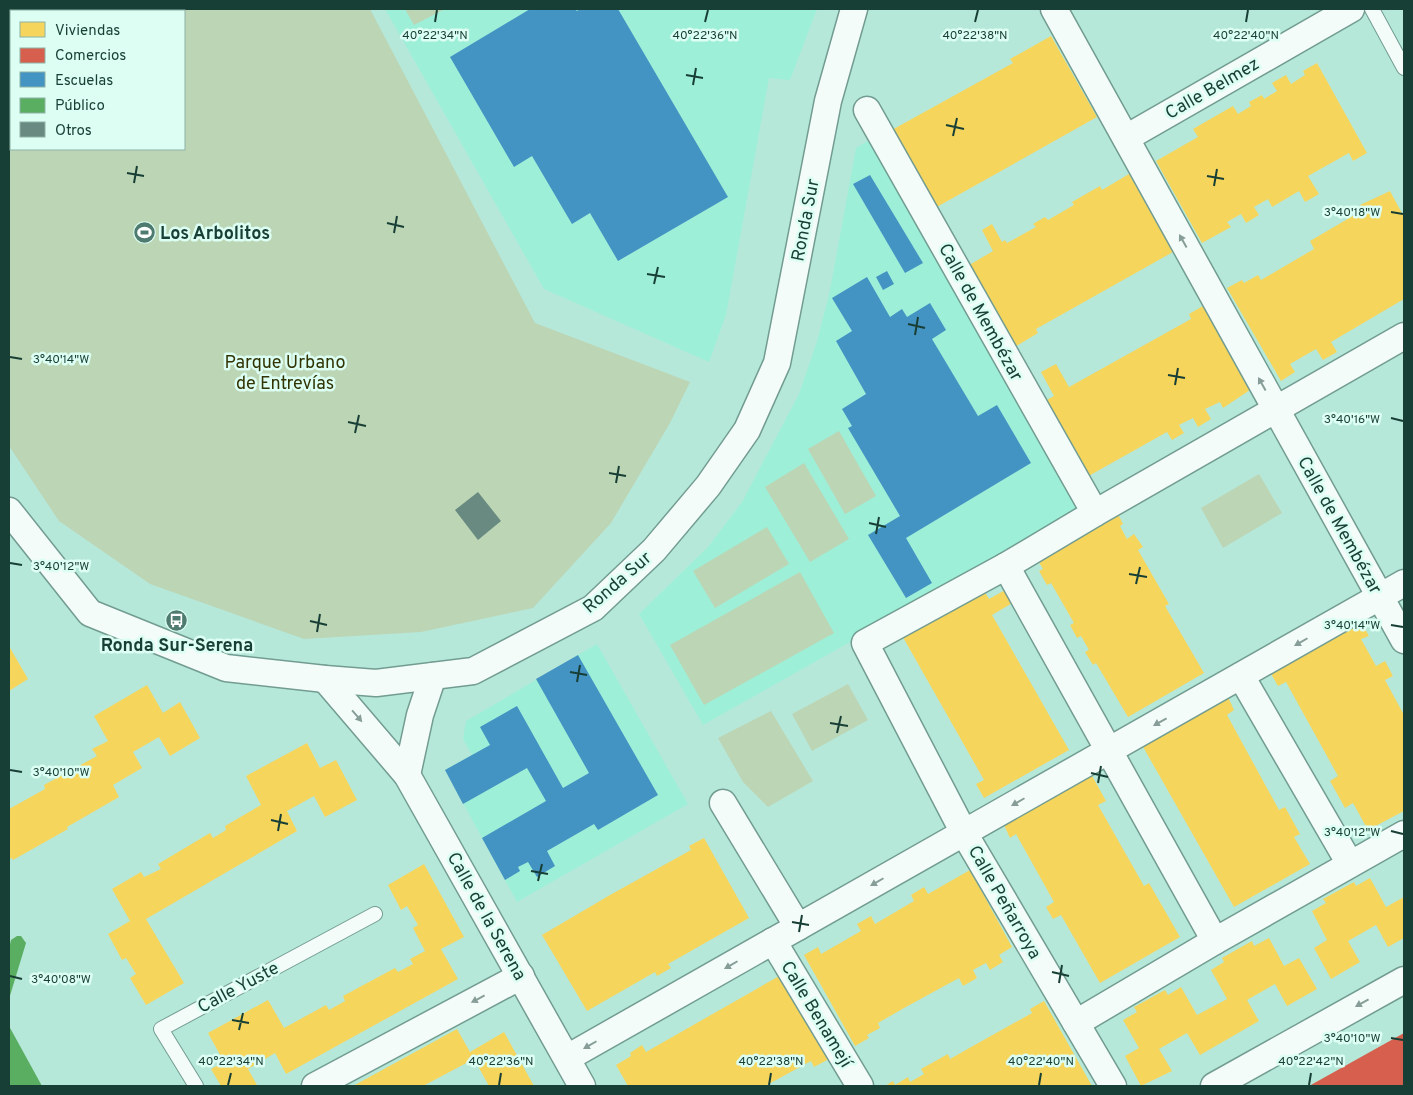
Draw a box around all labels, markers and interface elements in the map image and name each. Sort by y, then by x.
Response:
legend [10,10,185,150]
text: Viviendas [55,22,120,41]
text: 40°22'34"N [402,28,468,44]
text: 40°22'36"N [672,28,738,44]
text: 40°22'38"N [942,28,1008,44]
text: 40°22'40"N [1213,28,1279,44]
text: Comercios [55,47,126,66]
street label: Calle Belmez [1162,53,1264,125]
text: Escuelas [55,72,113,91]
text: Público [55,97,105,116]
text: Otros [55,122,92,141]
street label: Ronda Sur [787,177,826,264]
text: 3°40'18"W [1324,205,1380,221]
sports icon: Los Arbolitos [132,221,156,245]
place label: Los Arbolitos [160,223,270,246]
one-way arrow [1179,234,1187,249]
street label: Calle de Membézar [932,240,1027,386]
text: 3°40'14"W [33,352,89,368]
park label: Parque Urbano de Entrevías [224,352,346,396]
one-way arrow [1258,376,1266,391]
text: 3°40'16"W [1324,412,1380,428]
street label: Calle de Membézar [1291,453,1386,599]
street label: Ronda Sur [579,547,657,619]
text: 3°40'12"W [33,559,89,575]
bus stop icon: Ronda Sur-Serena [165,608,189,632]
text: 3°40'14"W [1324,618,1380,634]
place label: Ronda Sur-Serena [101,635,253,658]
one-way arrow [1294,637,1308,646]
one-way arrow [351,710,363,722]
one-way arrow [1153,717,1166,726]
text: 3°40'10"W [33,765,89,781]
one-way arrow [1012,797,1025,806]
text: 3°40'12"W [1324,825,1380,841]
street label: Calle Peñarroya [962,842,1046,964]
street label: Calle de la Serena [441,848,530,985]
one-way arrow [870,878,884,886]
street label: Calle Yuste [194,957,283,1019]
street label: Calle Benamejí [775,957,857,1074]
one-way arrow [724,961,738,969]
text: 3°40'08"W [31,972,91,988]
one-way arrow [470,995,485,1003]
one-way arrow [1355,999,1368,1008]
text: 3°40'10"W [1324,1031,1380,1047]
one-way arrow [582,1041,597,1049]
text: 40°22'34"N [198,1054,264,1070]
text: 40°22'36"N [468,1054,534,1070]
text: 40°22'38"N [738,1054,804,1070]
text: 40°22'40"N [1008,1054,1074,1070]
text: 40°22'42"N [1278,1054,1344,1070]

